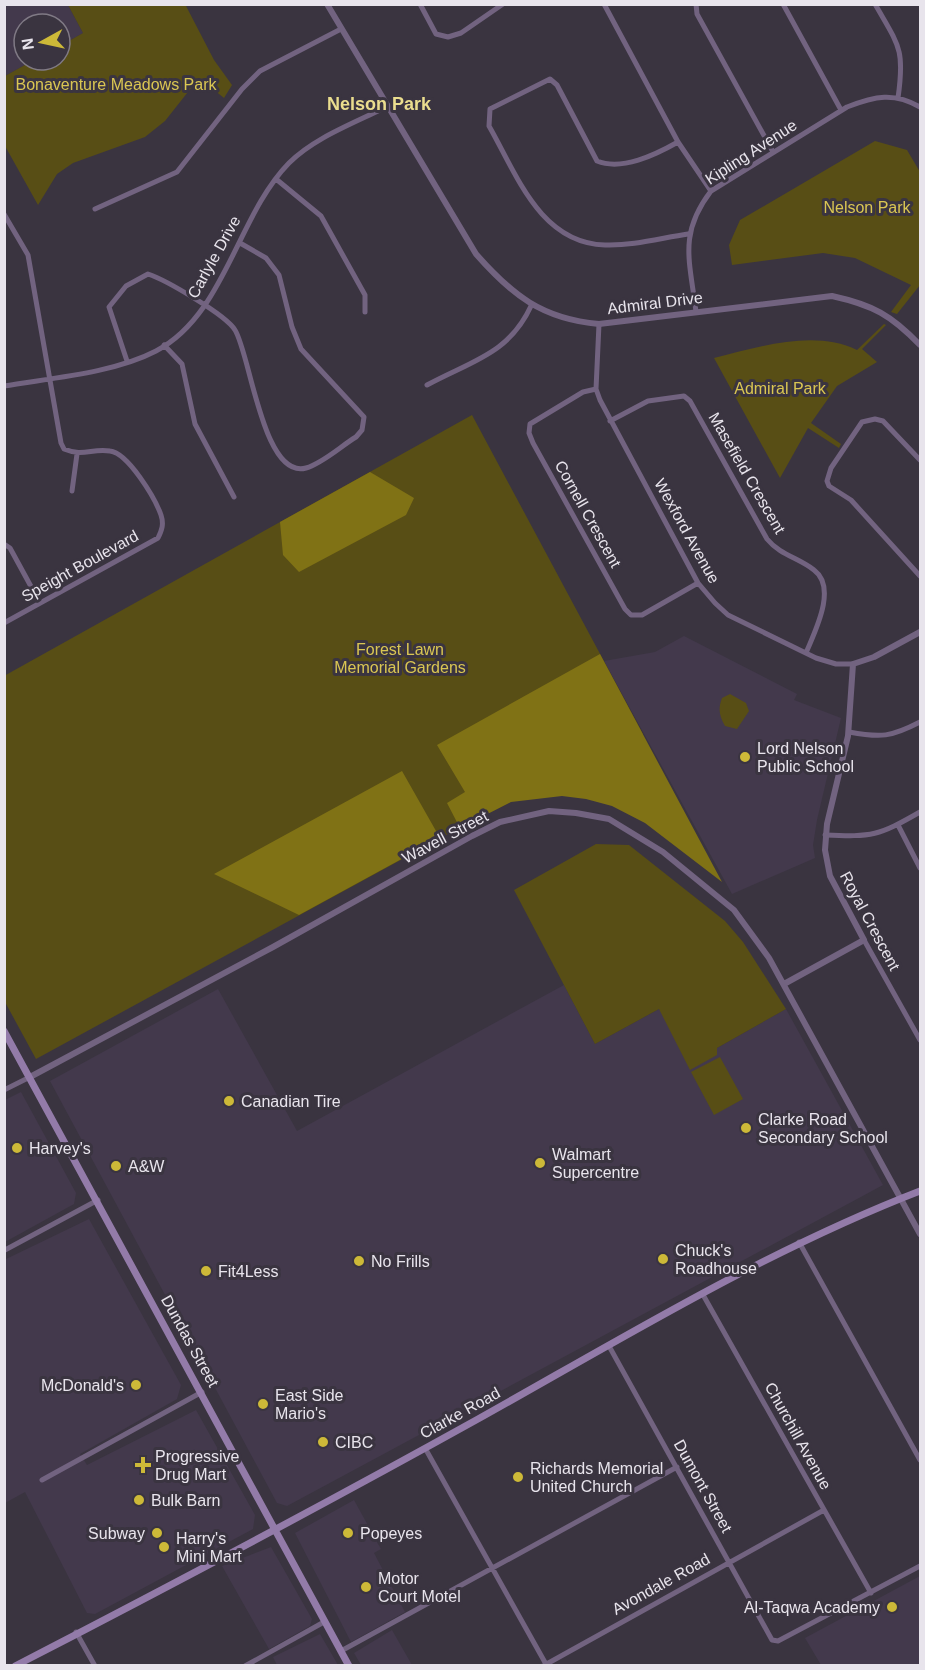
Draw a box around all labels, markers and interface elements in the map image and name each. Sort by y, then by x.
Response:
north arrow [12,12,72,72]
text: N [18,37,37,51]
park label: Bonaventure Meadows Park [16,76,218,93]
district label: Nelson Park [327,94,432,114]
street label: Kipling Avenue [702,116,800,188]
park label: Nelson Park [823,199,912,216]
street label: Carlyle Drive [184,213,244,301]
street label: Admiral Drive [606,289,704,317]
park label: Admiral Park [734,380,827,397]
street label: Masefield Crescent [705,409,789,537]
street label: Cornell Crescent [552,458,625,571]
street label: Wexford Avenue [651,476,723,586]
street label: Speight Boulevard [19,527,141,605]
park label: Forest Lawn Memorial Gardens [334,641,466,676]
place label: Lord Nelson Public School [757,740,854,775]
marker: Lord Nelson Public School [738,750,752,764]
street label: Wavell Street [399,807,491,867]
street label: Royal Crescent [837,869,903,974]
place label: Canadian Tire [241,1093,341,1110]
marker: Canadian Tire [222,1094,236,1108]
place label: Clarke Road Secondary School [758,1111,888,1146]
marker: Clarke Road Secondary School [739,1121,753,1135]
place label: Harvey's [29,1140,91,1157]
marker: Harvey's [10,1141,24,1155]
place label: Walmart Supercentre [552,1146,639,1181]
marker: Walmart Supercentre [533,1156,547,1170]
place label: A&W [128,1158,165,1175]
marker: A&W [109,1159,123,1173]
place label: Chuck's Roadhouse [675,1242,757,1277]
marker: Chuck's Roadhouse [656,1252,670,1266]
place label: No Frills [371,1253,430,1270]
marker: No Frills [352,1254,366,1268]
place label: Fit4Less [218,1263,278,1280]
marker: Fit4Less [199,1264,213,1278]
street label: Dundas Street [158,1292,222,1390]
place label: McDonald's [41,1377,124,1394]
marker: McDonald's [129,1378,143,1392]
street label: Churchill Avenue [762,1379,835,1493]
street label: Clarke Road [417,1384,503,1442]
place label: East Side Mario's [275,1387,344,1422]
marker: East Side Mario's [256,1397,270,1411]
place label: CIBC [335,1434,373,1451]
marker: CIBC [316,1435,330,1449]
street label: Dumont Street [671,1437,736,1536]
place label: Progressive Drug Mart [155,1448,240,1483]
marker: Progressive Drug Mart [136,1458,150,1472]
place label: Richards Memorial United Church [530,1460,663,1495]
marker: Richards Memorial United Church [511,1470,525,1484]
place label: Bulk Barn [151,1492,220,1509]
marker: Bulk Barn [132,1493,146,1507]
place label: Subway [88,1525,145,1542]
place label: Popeyes [360,1525,422,1542]
marker: Subway [150,1526,164,1540]
marker: Popeyes [341,1526,355,1540]
place label: Harry's Mini Mart [176,1530,242,1565]
marker: Harry's Mini Mart [157,1540,171,1554]
street label: Avondale Road [609,1550,713,1618]
place label: Motor Court Motel [378,1570,461,1605]
marker: Motor Court Motel [359,1580,373,1594]
place label: Al-Taqwa Academy [744,1599,880,1616]
marker: Al-Taqwa Academy [885,1600,899,1614]

